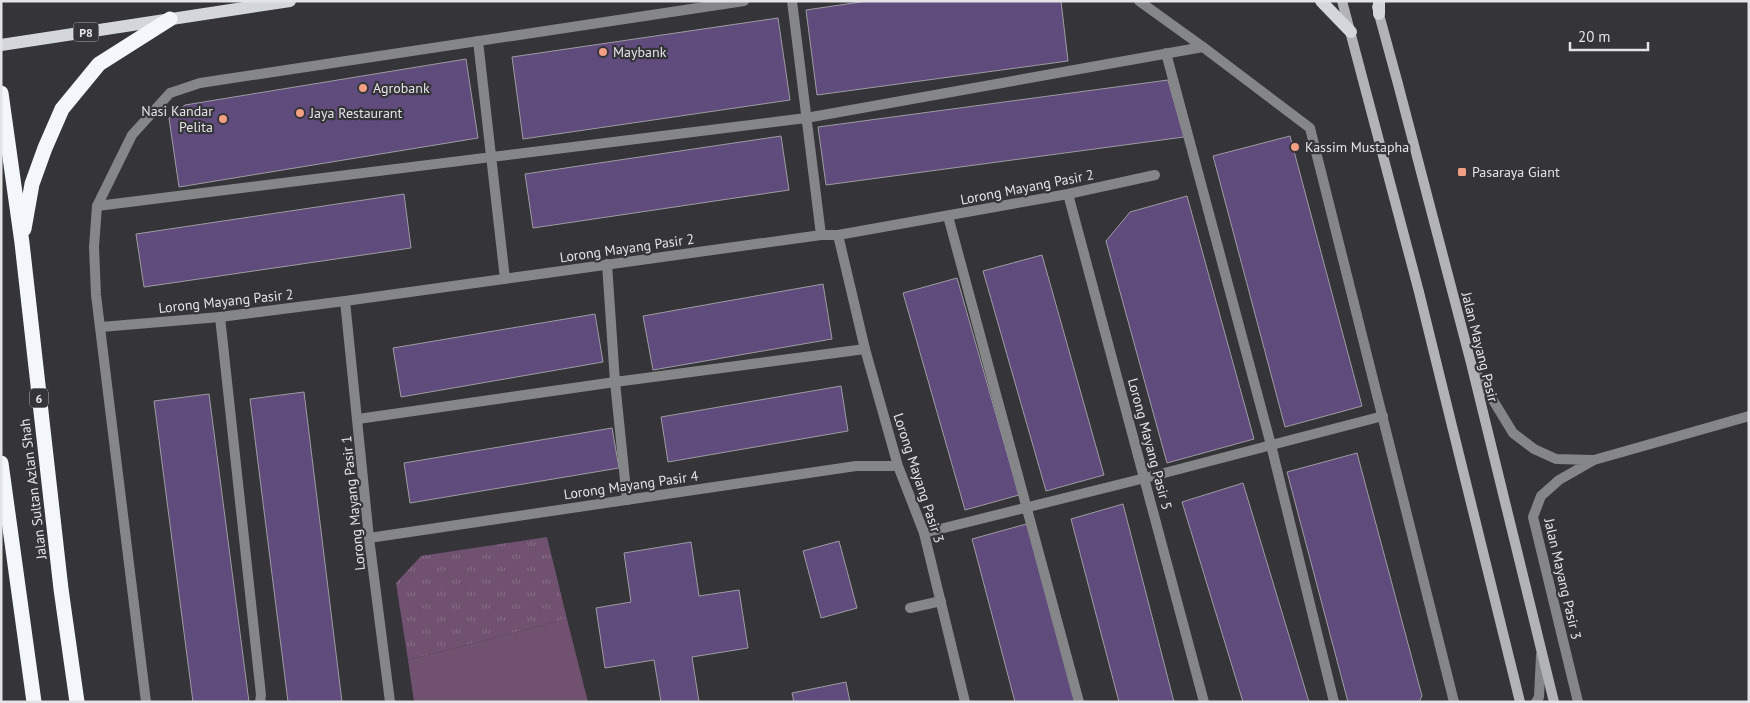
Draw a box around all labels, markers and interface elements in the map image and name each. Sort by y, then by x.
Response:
scale bar [1570,20,1648,52]
road number: P8 [74,22,98,42]
text: 20 m [1578,27,1611,46]
place label: Maybank [613,43,667,61]
marker: Maybank [597,46,609,58]
place label: Agrobank [373,79,430,97]
marker: Agrobank [357,82,369,94]
place label: Nasi Kandar Pelita [141,102,213,136]
place label: Jaya Restaurant [309,104,402,122]
marker: Jaya Restaurant [294,107,306,119]
marker: Nasi Kandar Pelita [217,113,229,125]
place label: Kassim Mustapha [1305,138,1409,156]
marker: Kassim Mustapha [1289,141,1301,153]
place label: Pasaraya Giant [1472,163,1560,181]
street label: Lorong Mayang Pasir 2 [959,165,1095,209]
marker: Pasaraya Giant [1456,166,1468,178]
street label: Lorong Mayang Pasir 2 [559,230,695,266]
street label: Lorong Mayang Pasir 2 [158,285,294,317]
street label: Jalan Mayang Pasir [1457,289,1502,404]
street label: Lorong Mayang Pasir 5 [1124,376,1176,512]
road number: 6 [30,388,48,408]
street label: Lorong Mayang Pasir 3 [889,411,949,545]
street label: Jalan Sultan Azlan Shah [15,418,51,561]
street label: Lorong Mayang Pasir 1 [337,435,369,571]
street label: Lorong Mayang Pasir 4 [563,467,700,503]
street label: Jalan Mayang Pasir 3 [1540,516,1586,641]

